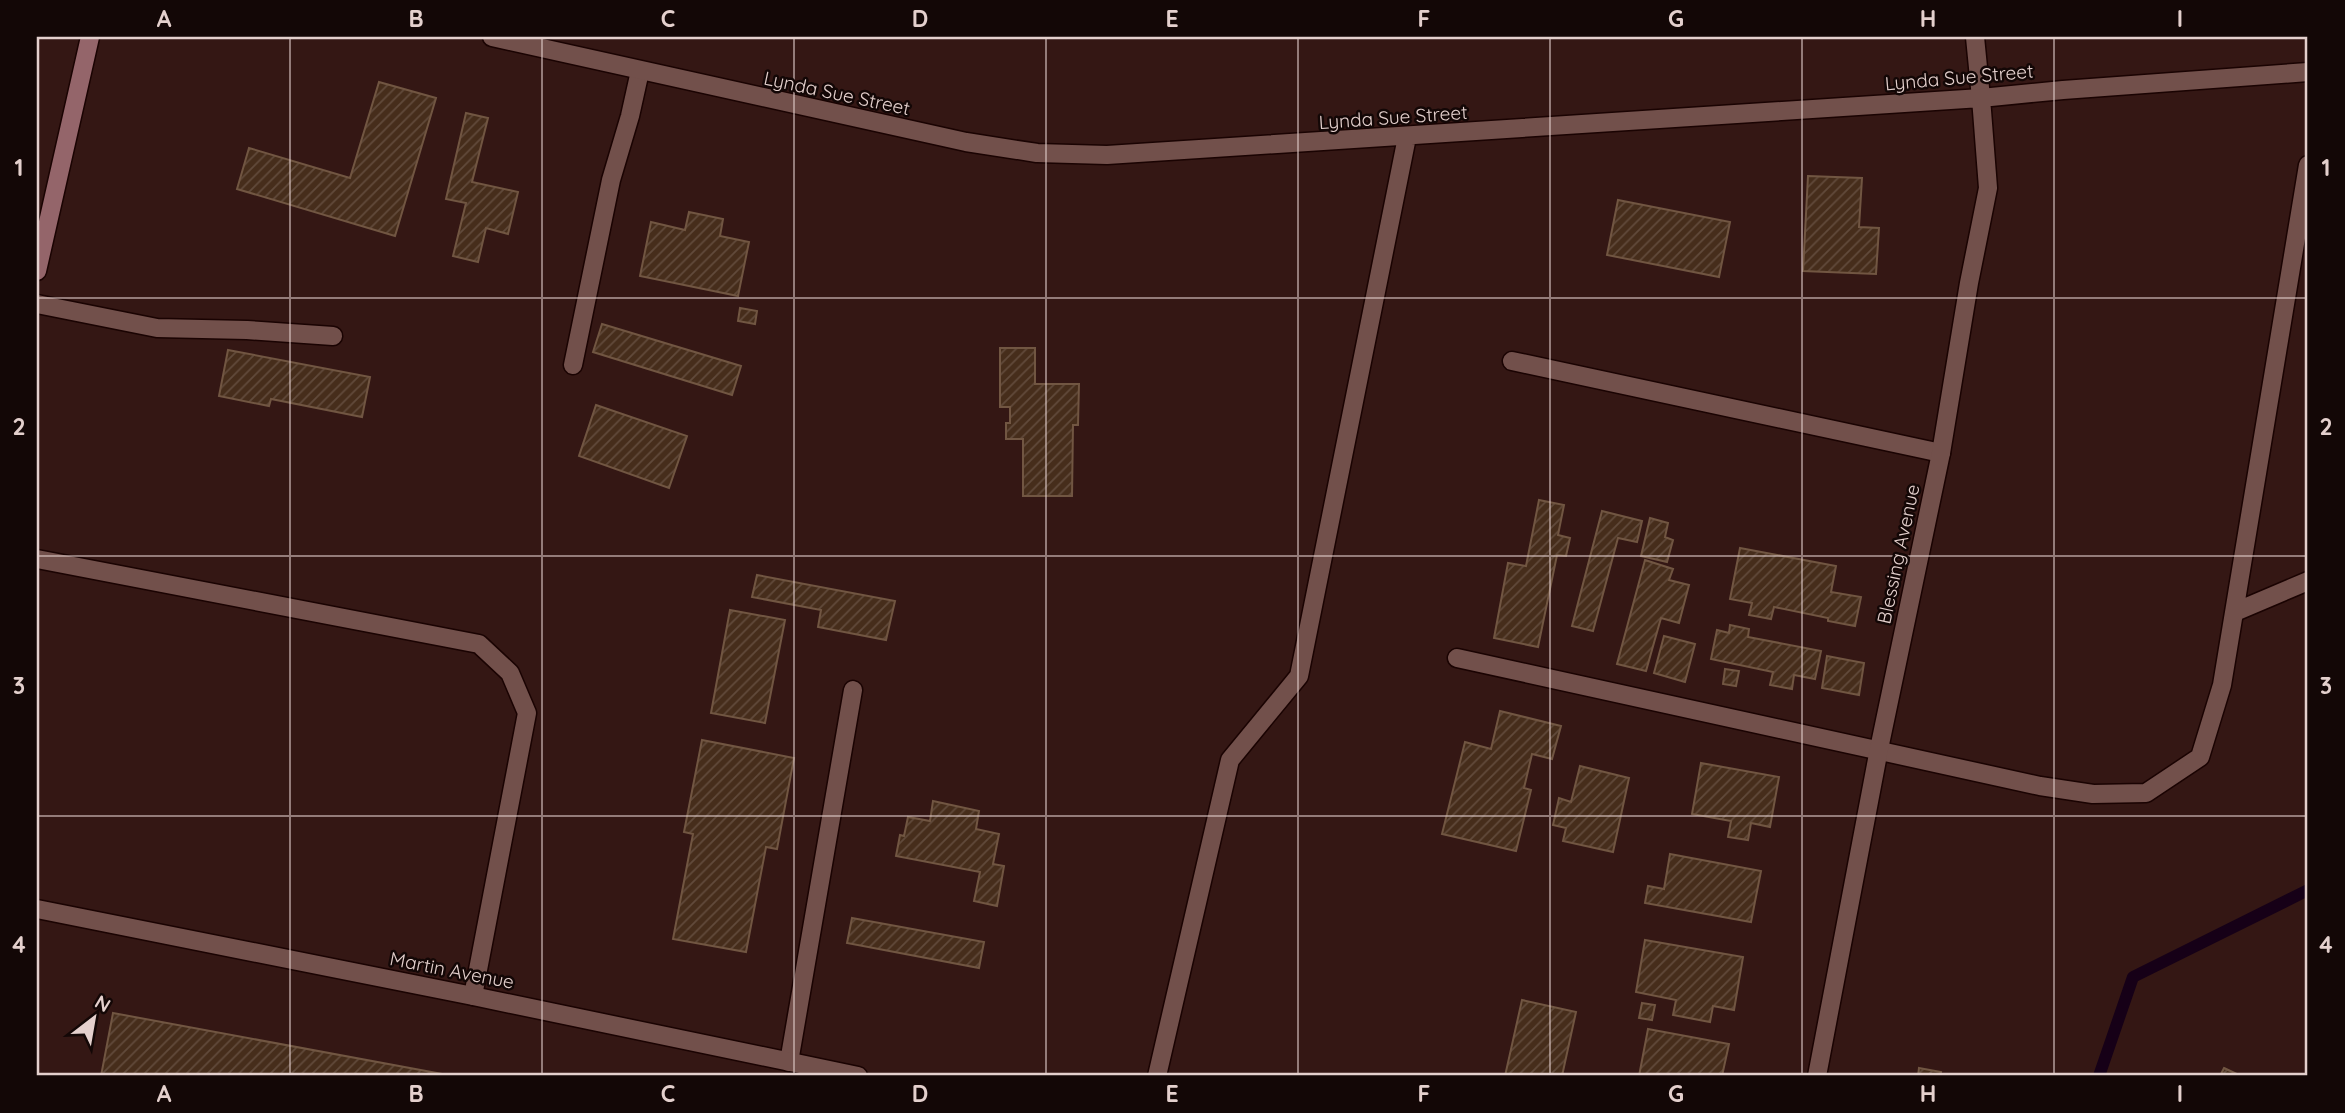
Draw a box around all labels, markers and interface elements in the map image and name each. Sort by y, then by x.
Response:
text: A [157,4,172,33]
text: B [408,4,424,33]
text: C [661,4,675,33]
text: D [912,4,928,33]
text: E [1165,4,1179,33]
text: F [1418,4,1430,33]
text: G [1668,4,1684,33]
text: H [1920,4,1936,33]
text: I [2177,4,2183,33]
street label: Lynda Sue Street [1884,59,2034,95]
street label: Lynda Sue Street [762,66,912,120]
street label: Lynda Sue Street [1318,100,1468,134]
text: 1 [15,153,23,182]
text: 1 [2322,153,2330,182]
text: 2 [12,412,26,441]
text: 2 [2319,412,2333,441]
street label: Blessing Avenue [1871,482,1925,626]
text: 3 [13,671,25,700]
text: 3 [2320,671,2332,700]
text: 4 [12,930,26,959]
text: 4 [2319,930,2333,959]
street label: Martin Avenue [388,946,516,994]
north arrow [60,984,130,1054]
text: N [91,990,115,1017]
text: A [157,1079,172,1108]
text: B [408,1079,424,1108]
text: C [661,1079,675,1108]
text: D [912,1079,928,1108]
text: E [1165,1079,1179,1108]
text: F [1418,1079,1430,1108]
text: G [1668,1079,1684,1108]
text: H [1920,1079,1936,1108]
text: I [2177,1079,2183,1108]

